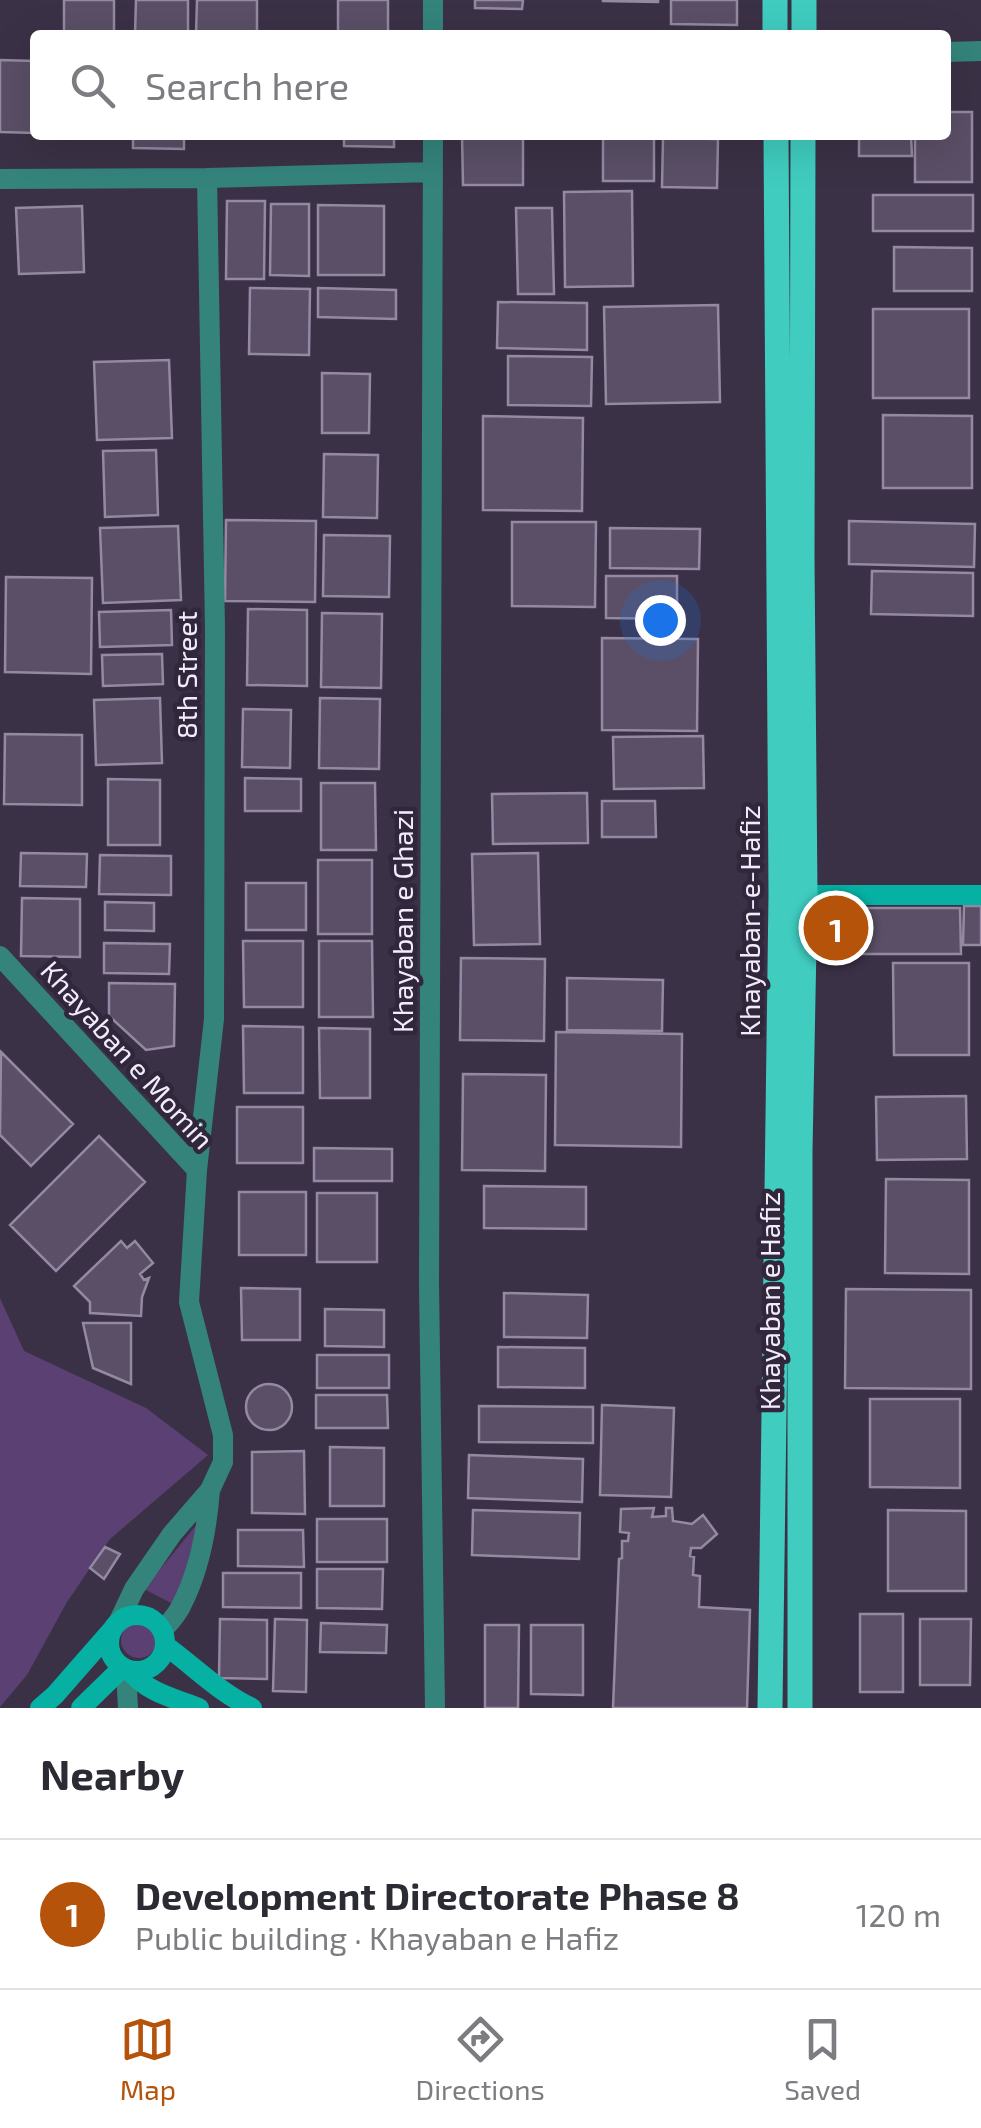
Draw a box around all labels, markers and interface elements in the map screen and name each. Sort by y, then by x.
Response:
search box [30,30,951,140]
icon: search [65,58,120,113]
text: Search here [145,62,349,108]
your location [635,595,686,646]
street label: 8th Street [169,611,203,739]
street label: Khayaban-e-Hafiz [732,805,766,1037]
street label: Khayaban e Ghazi [385,809,419,1033]
pin: 1 [804,890,868,966]
street label: Khayaban e Momin [34,953,221,1155]
street label: Khayaban e Hafiz [752,1192,786,1410]
text: Nearby [40,1748,184,1798]
text: Development Directorate Phase 8 [135,1872,740,1918]
text: 1 [66,1895,79,1933]
text: 120 m [856,1895,941,1933]
text: Public building · Khayaban e Hafiz [135,1918,619,1956]
tab: Map [120,2012,176,2106]
tab: Directions [416,2012,545,2106]
tab: Saved [784,2012,861,2106]

